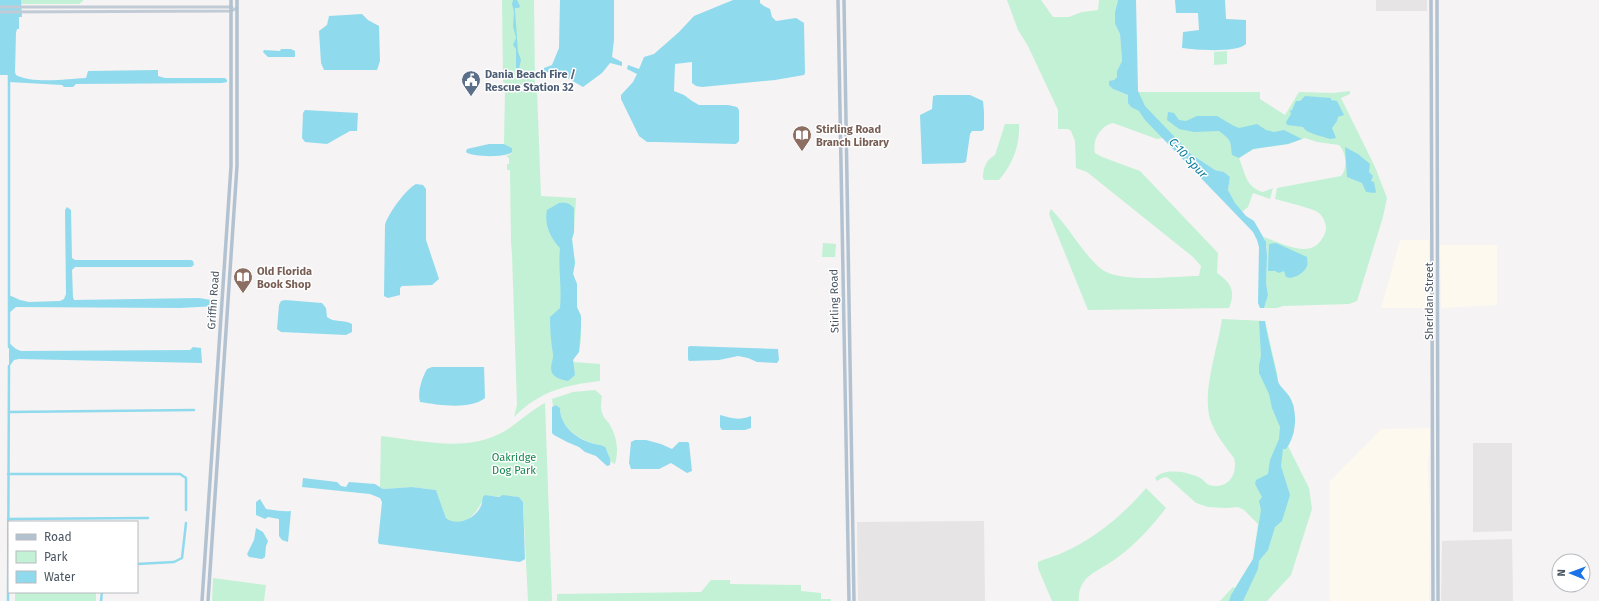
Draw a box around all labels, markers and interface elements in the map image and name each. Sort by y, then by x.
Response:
place label: Dania Beach Fire / Rescue Station 32 [485,68,576,94]
public building icon: Dania Beach Fire / Rescue Station 32 [460,69,482,97]
place label: Stirling Road Branch Library [816,123,889,149]
library icon: Stirling Road Branch Library [791,124,813,152]
water label: C-10 Spur [1166,135,1210,181]
street label: Sheridan Street [1423,262,1436,340]
place label: Old Florida Book Shop [257,265,312,291]
library icon: Old Florida Book Shop [232,266,254,294]
street label: Stirling Road [827,269,842,333]
street label: Griffin Road [205,270,222,330]
park label: Oakridge Dog Park [492,451,536,477]
legend [8,521,138,593]
text: Road [44,530,72,544]
text: Park [44,550,68,564]
north arrow [1551,553,1591,593]
text: N [1555,569,1568,577]
text: Water [44,570,76,584]

